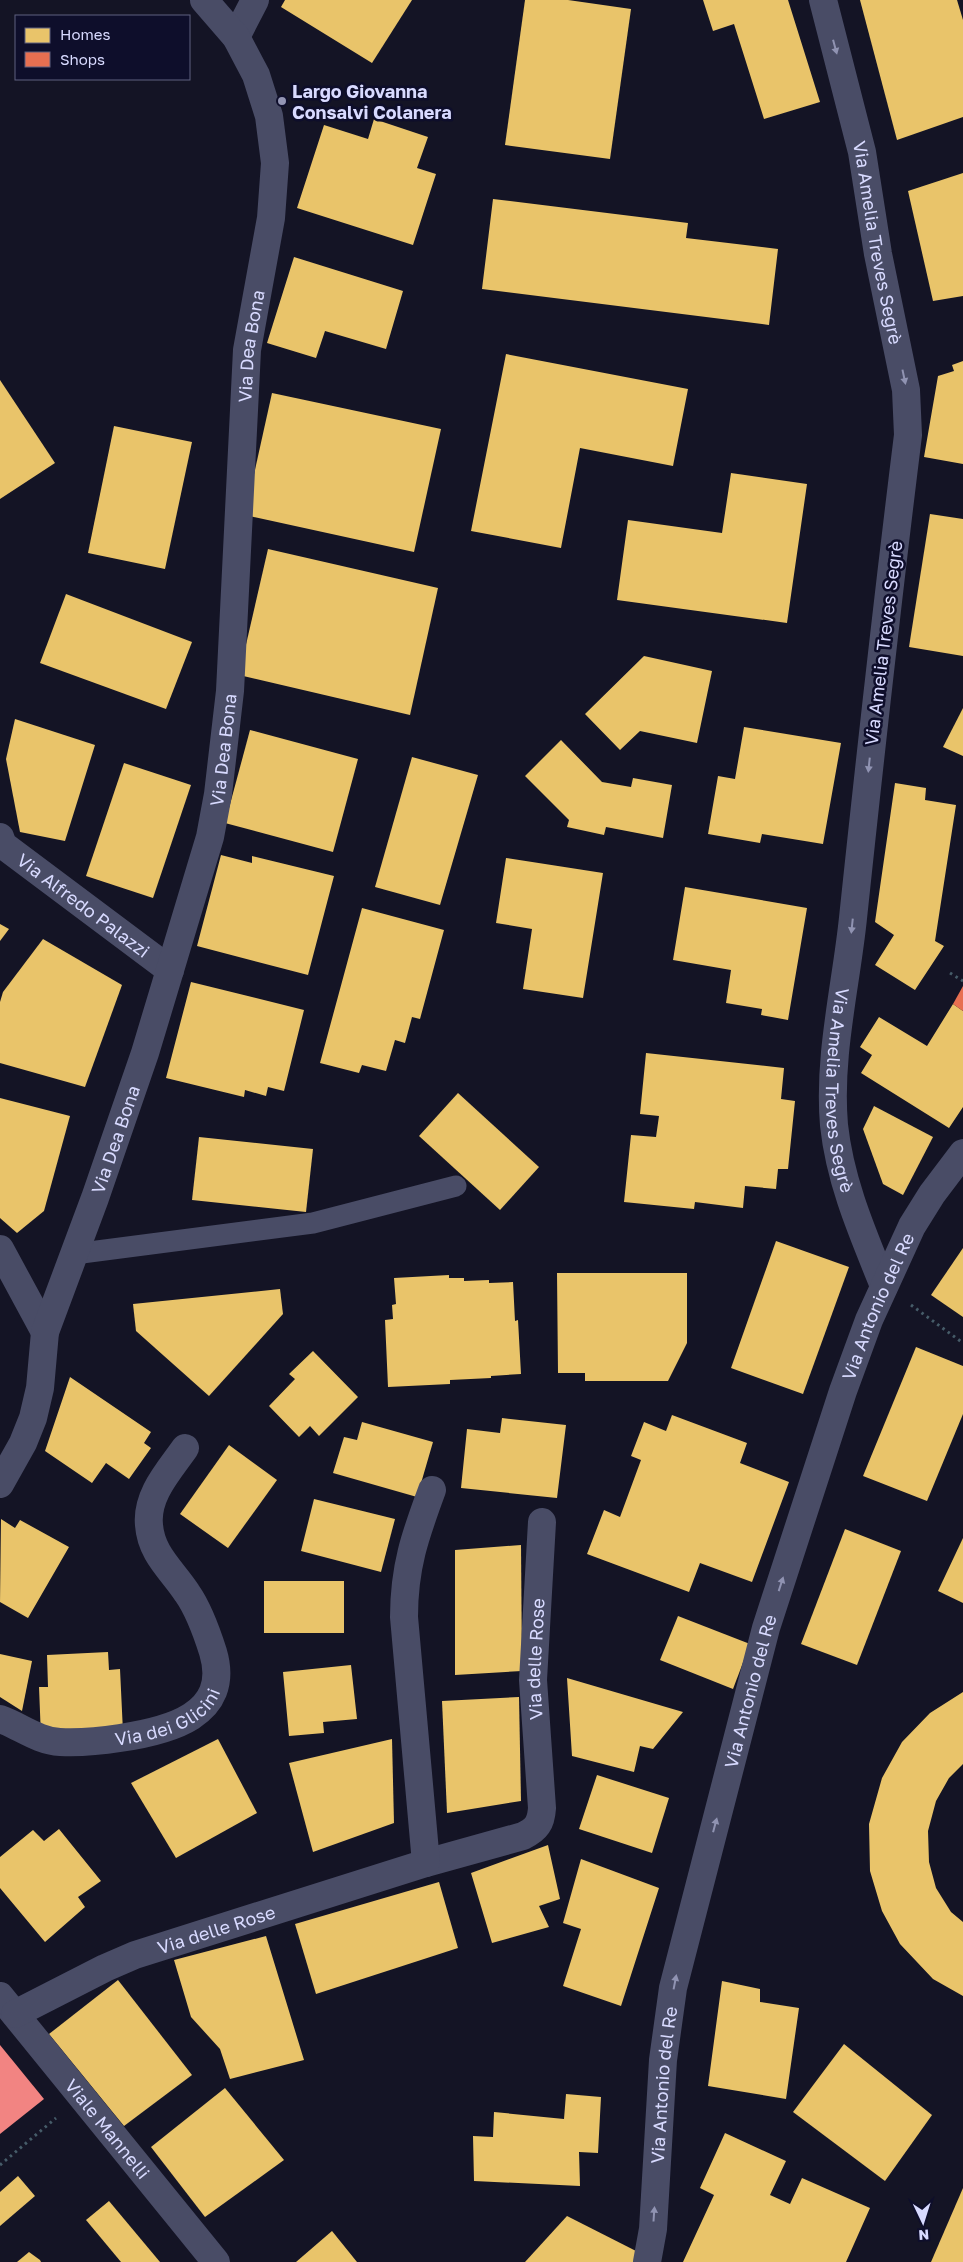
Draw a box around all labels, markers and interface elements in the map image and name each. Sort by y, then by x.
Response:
legend [15,15,190,80]
text: Homes [60,25,110,43]
one-way arrow [831,40,839,55]
text: Shops [60,50,105,68]
place label: Largo Giovanna Consalvi Colanera [292,80,452,123]
marker: Largo Giovanna Consalvi Colanera [276,95,288,107]
street label: Via Amelia Treves Segrè [849,139,907,346]
street label: Via Dea Bona [233,288,269,403]
one-way arrow [900,370,908,385]
street label: Via Amelia Treves Segrè [860,539,906,747]
street label: Via Dea Bona [205,692,241,808]
one-way arrow [865,757,873,773]
street label: Via Alfredo Palazzi [13,848,154,962]
one-way arrow [848,919,856,935]
street label: Via Amelia Treves Segrè [822,986,859,1195]
street label: Via Dea Bona [86,1082,144,1197]
street label: Via Antonio del Re [837,1229,918,1383]
one-way arrow [777,1576,785,1591]
street label: Via delle Rose [522,1597,549,1721]
street label: Via Antonio del Re [719,1612,781,1771]
street label: Via dei Glicini [113,1685,224,1750]
one-way arrow [711,1818,719,1833]
street label: Via delle Rose [155,1900,278,1958]
one-way arrow [671,1974,679,1990]
street label: Via Antonio del Re [646,2005,681,2164]
street label: Viale Mannelli [61,2074,155,2183]
north arrow [898,2197,948,2247]
one-way arrow [650,2206,658,2222]
text: N [918,2227,930,2244]

